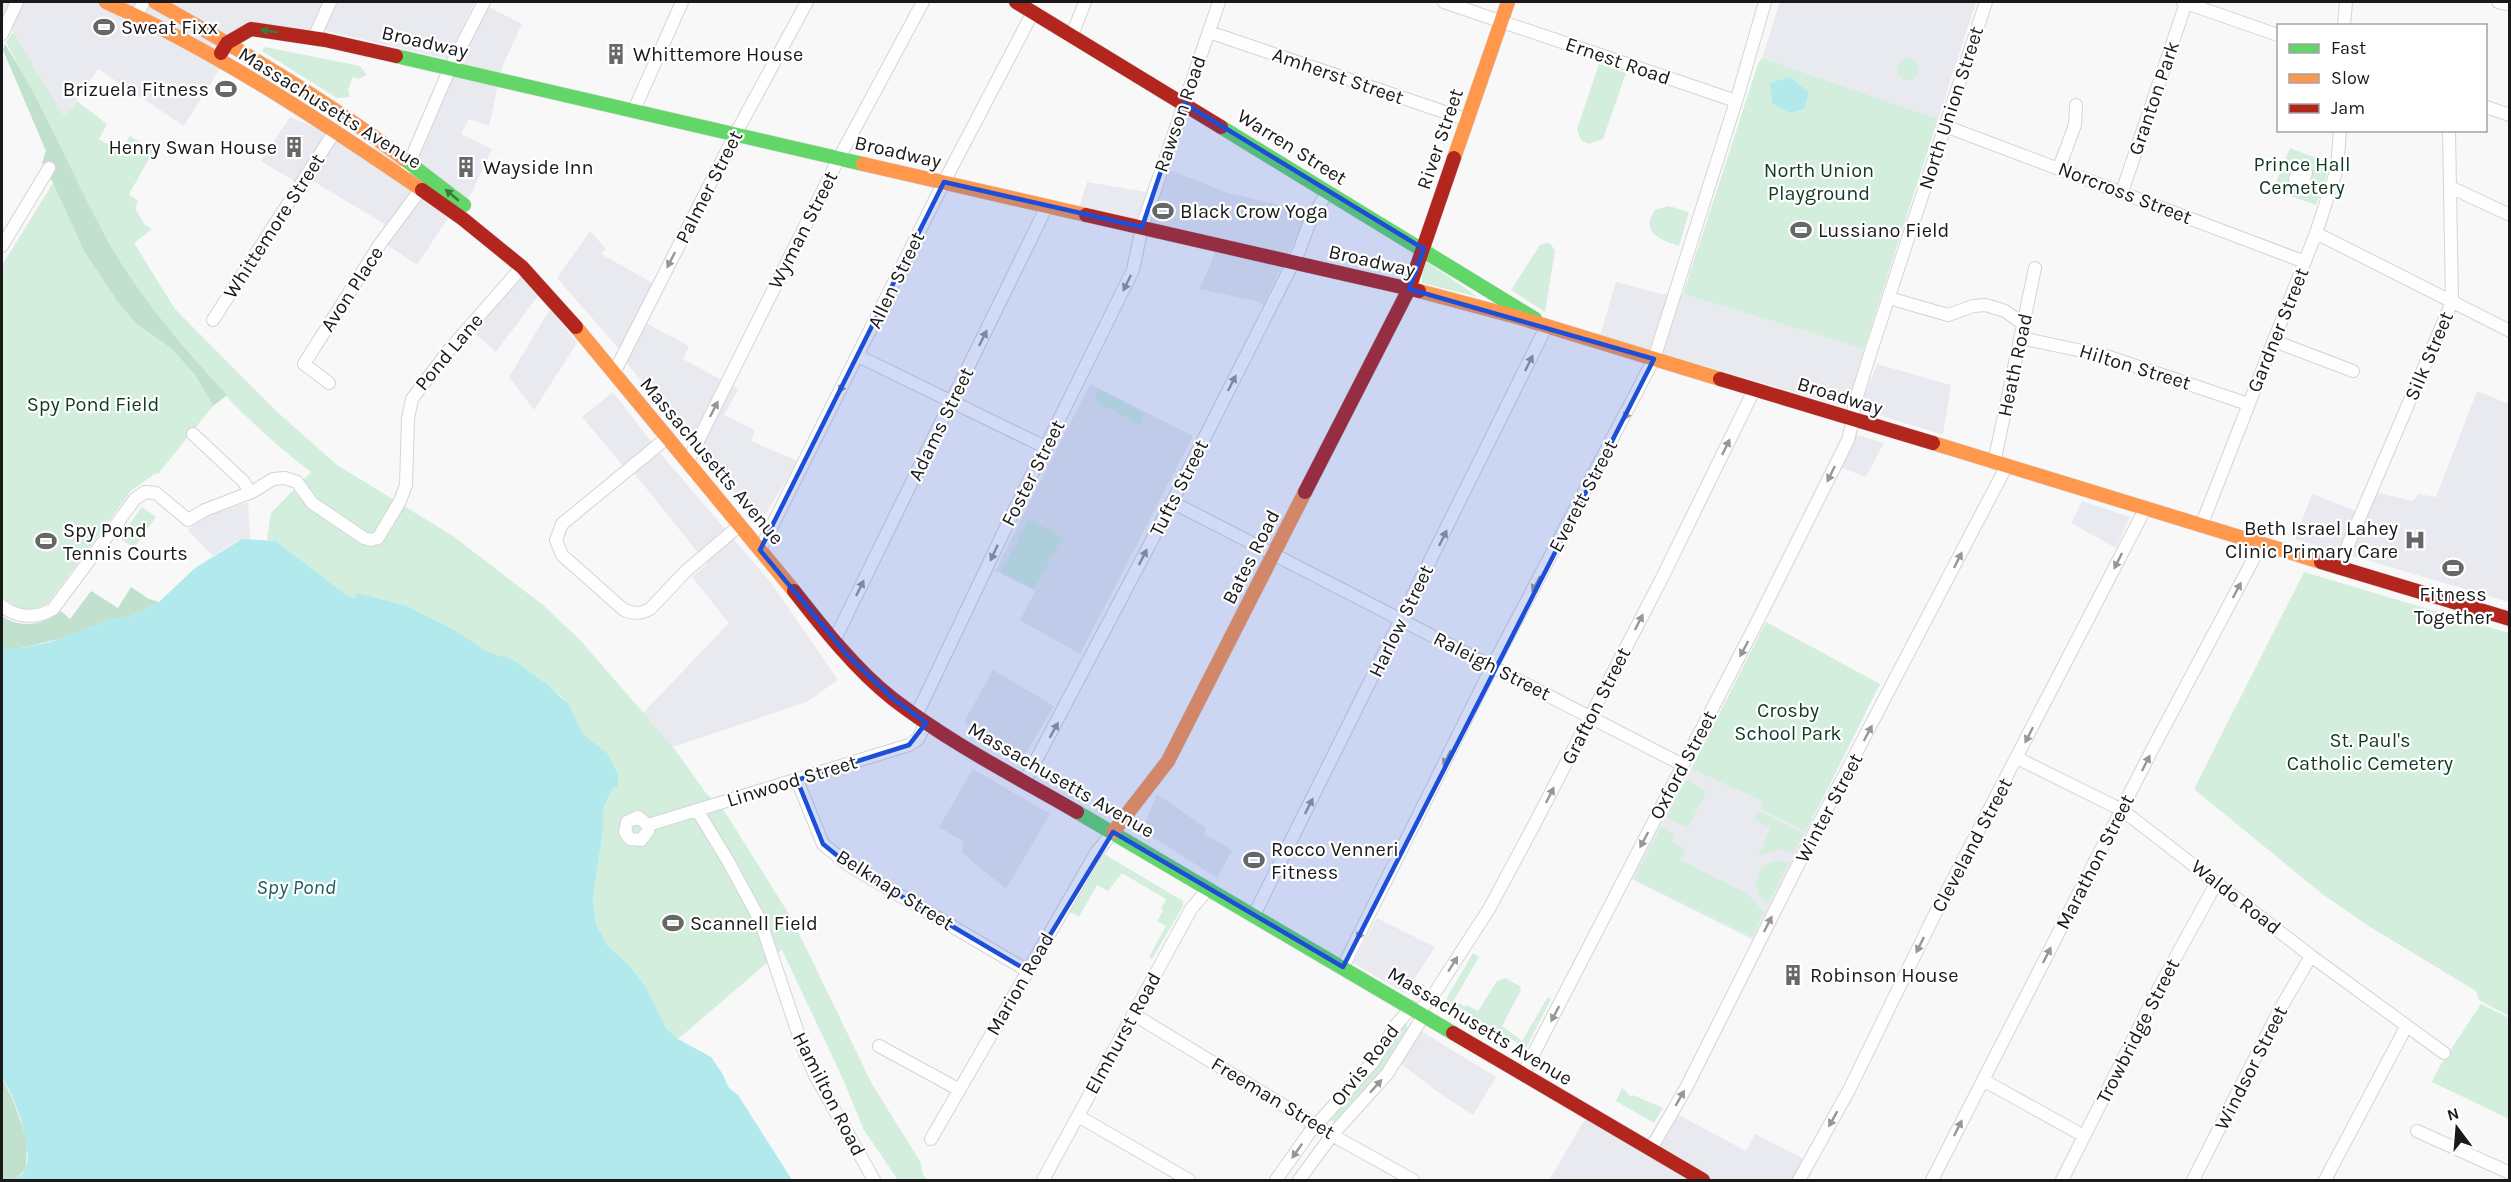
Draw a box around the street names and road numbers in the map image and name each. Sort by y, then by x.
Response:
street label: Broadway [379,21,471,63]
street label: North Union Street [1914,23,1988,192]
street label: Ernest Road [1562,32,1674,90]
street label: Granton Park [2124,38,2184,158]
street label: Massachusetts Avenue [234,42,426,174]
street label: Amherst Street [1269,43,1407,109]
street label: Rawson Road [1149,53,1211,175]
street label: River Street [1412,85,1468,193]
street label: Warren Street [1233,104,1351,190]
street label: Palmer Street [671,126,748,247]
street label: Broadway [852,131,944,173]
street label: Whittemore Street [219,149,330,303]
street label: Norcross Street [2055,157,2195,229]
street label: Wyman Street [764,167,843,293]
street label: Allen Street [863,227,929,332]
street label: Broadway [1326,240,1418,282]
street label: Avon Place [316,242,388,336]
street label: Gardner Street [2243,264,2314,396]
street label: Silk Street [2400,308,2458,404]
street label: Pond Lane [410,309,488,395]
street label: Heath Road [1993,311,2037,419]
street label: Hilton Street [2077,339,2194,395]
street label: Adams Street [904,363,979,484]
street label: Broadway [1794,372,1886,420]
street label: Massachusetts Avenue [635,373,789,549]
street label: Foster Street [996,416,1070,530]
street label: Tufts Street [1145,435,1213,540]
street label: Everett Street [1544,436,1622,556]
street label: Bates Road [1217,506,1285,608]
street label: Harlow Street [1364,561,1438,681]
street label: Raleigh Street [1430,627,1555,706]
street label: Grafton Street [1557,643,1636,768]
street label: Oxford Street [1645,706,1721,823]
street label: Massachusetts Avenue [964,717,1158,843]
street label: Winter Street [1791,749,1868,867]
street label: Linwood Street [724,750,860,812]
street label: Cleveland Street [1927,774,2017,916]
street label: Marathon Street [2051,790,2139,933]
street label: Belknap Street [832,845,958,936]
street label: Waldo Road [2187,855,2285,939]
street label: Marion Road [981,928,1059,1040]
street label: Trowbridge Street [2092,954,2185,1107]
street label: Massachusetts Avenue [1383,962,1577,1090]
street label: Elmhurst Road [1080,968,1166,1098]
street label: Windsor Street [2210,1002,2292,1134]
street label: Orvis Road [1326,1020,1404,1110]
street label: Hamilton Road [788,1028,870,1160]
street label: Freeman Street [1207,1052,1339,1144]

